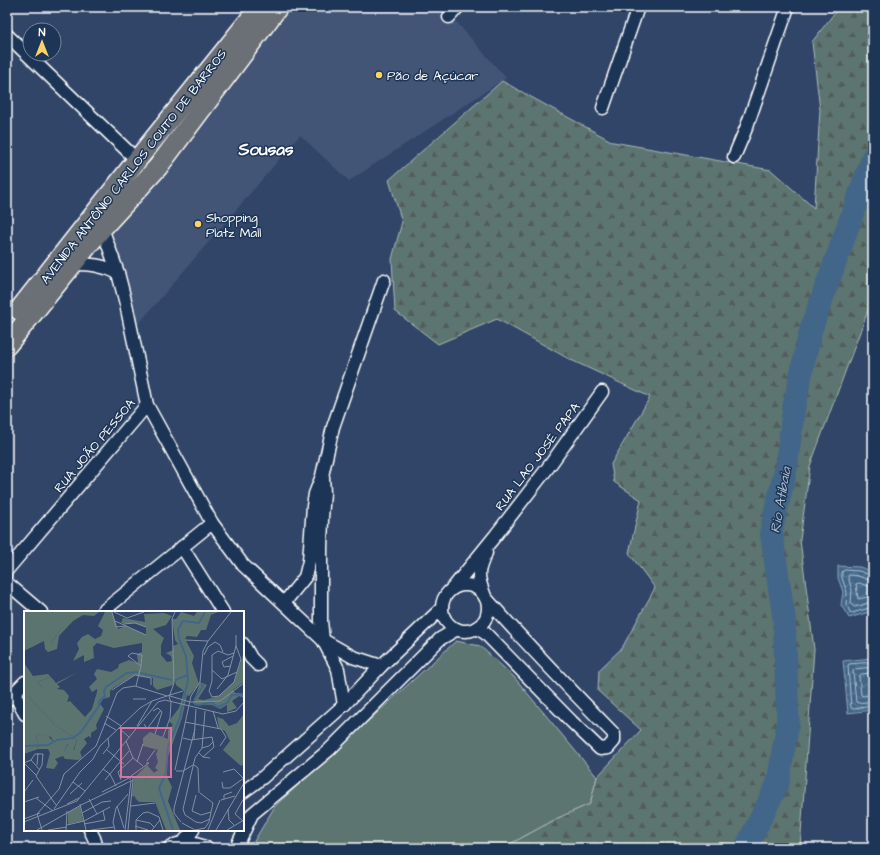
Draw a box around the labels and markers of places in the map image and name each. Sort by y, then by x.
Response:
place label: Pão de Açúcar [387,67,479,85]
marker: Pão de Açúcar [374,70,384,80]
place label: Shopping Platz Mall [206,209,261,242]
marker: Shopping Platz Mall [193,219,203,229]

